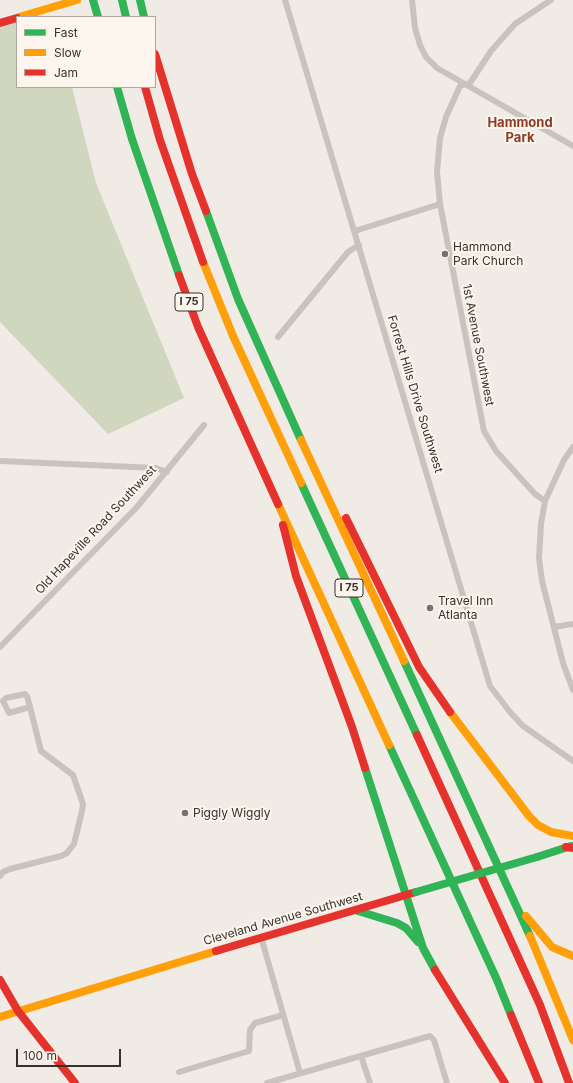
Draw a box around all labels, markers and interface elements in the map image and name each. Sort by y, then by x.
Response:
legend [16,16,156,88]
text: Fast [54,25,78,40]
text: Slow [54,45,81,60]
text: Jam [54,65,78,80]
district label: Hammond Park [487,115,553,146]
place label: Hammond Park Church [453,240,523,268]
marker: Hammond Park Church [440,249,450,259]
street label: 1st Avenue Southwest [459,283,497,407]
road number: I 75 [175,293,203,311]
street label: Forrest Hills Drive Southwest [384,314,446,474]
street label: Old Hapeville Road Southwest [33,463,159,597]
road number: I 75 [335,579,363,597]
place label: Travel Inn Atlanta [438,594,493,622]
marker: Travel Inn Atlanta [425,603,435,613]
place label: Piggly Wiggly [193,806,271,820]
marker: Piggly Wiggly [180,808,190,818]
street label: Cleveland Avenue Southwest [202,889,364,949]
scale bar [18,1041,123,1067]
text: 100 m [23,1048,57,1063]

